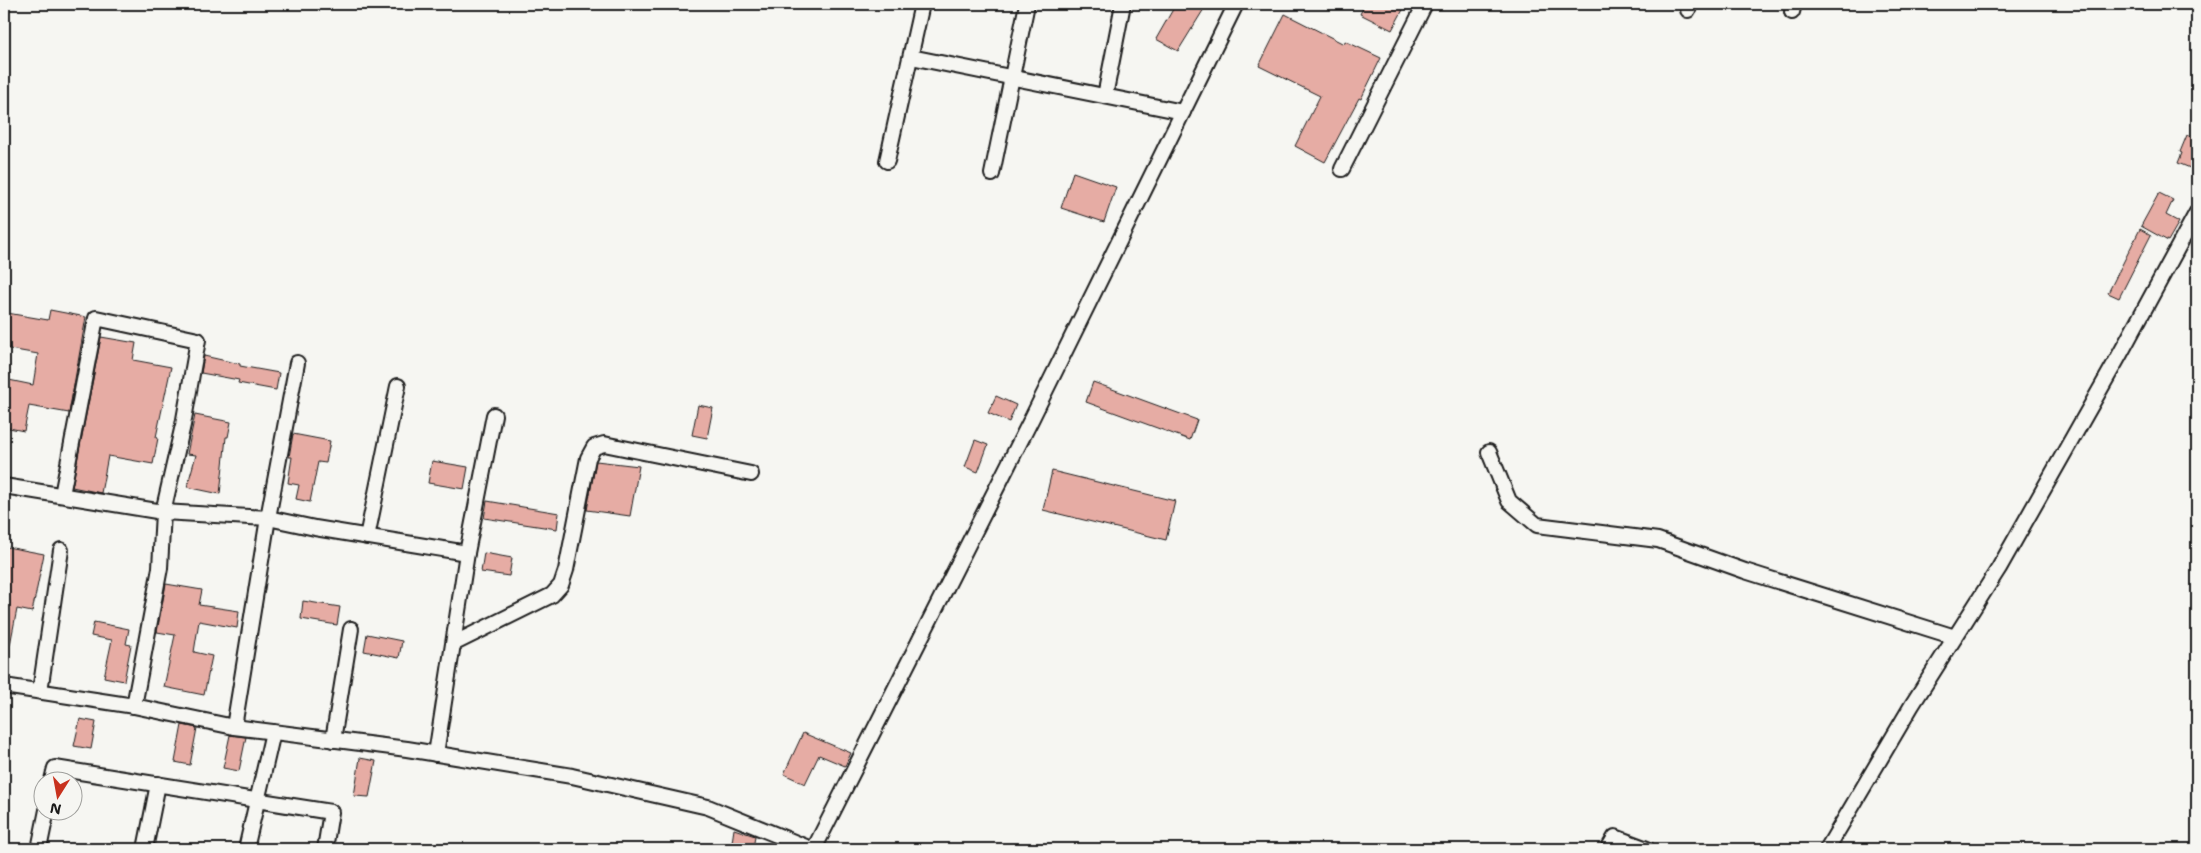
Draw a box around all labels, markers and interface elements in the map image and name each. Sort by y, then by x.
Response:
north arrow [32,770,82,820]
text: N [48,799,63,819]

